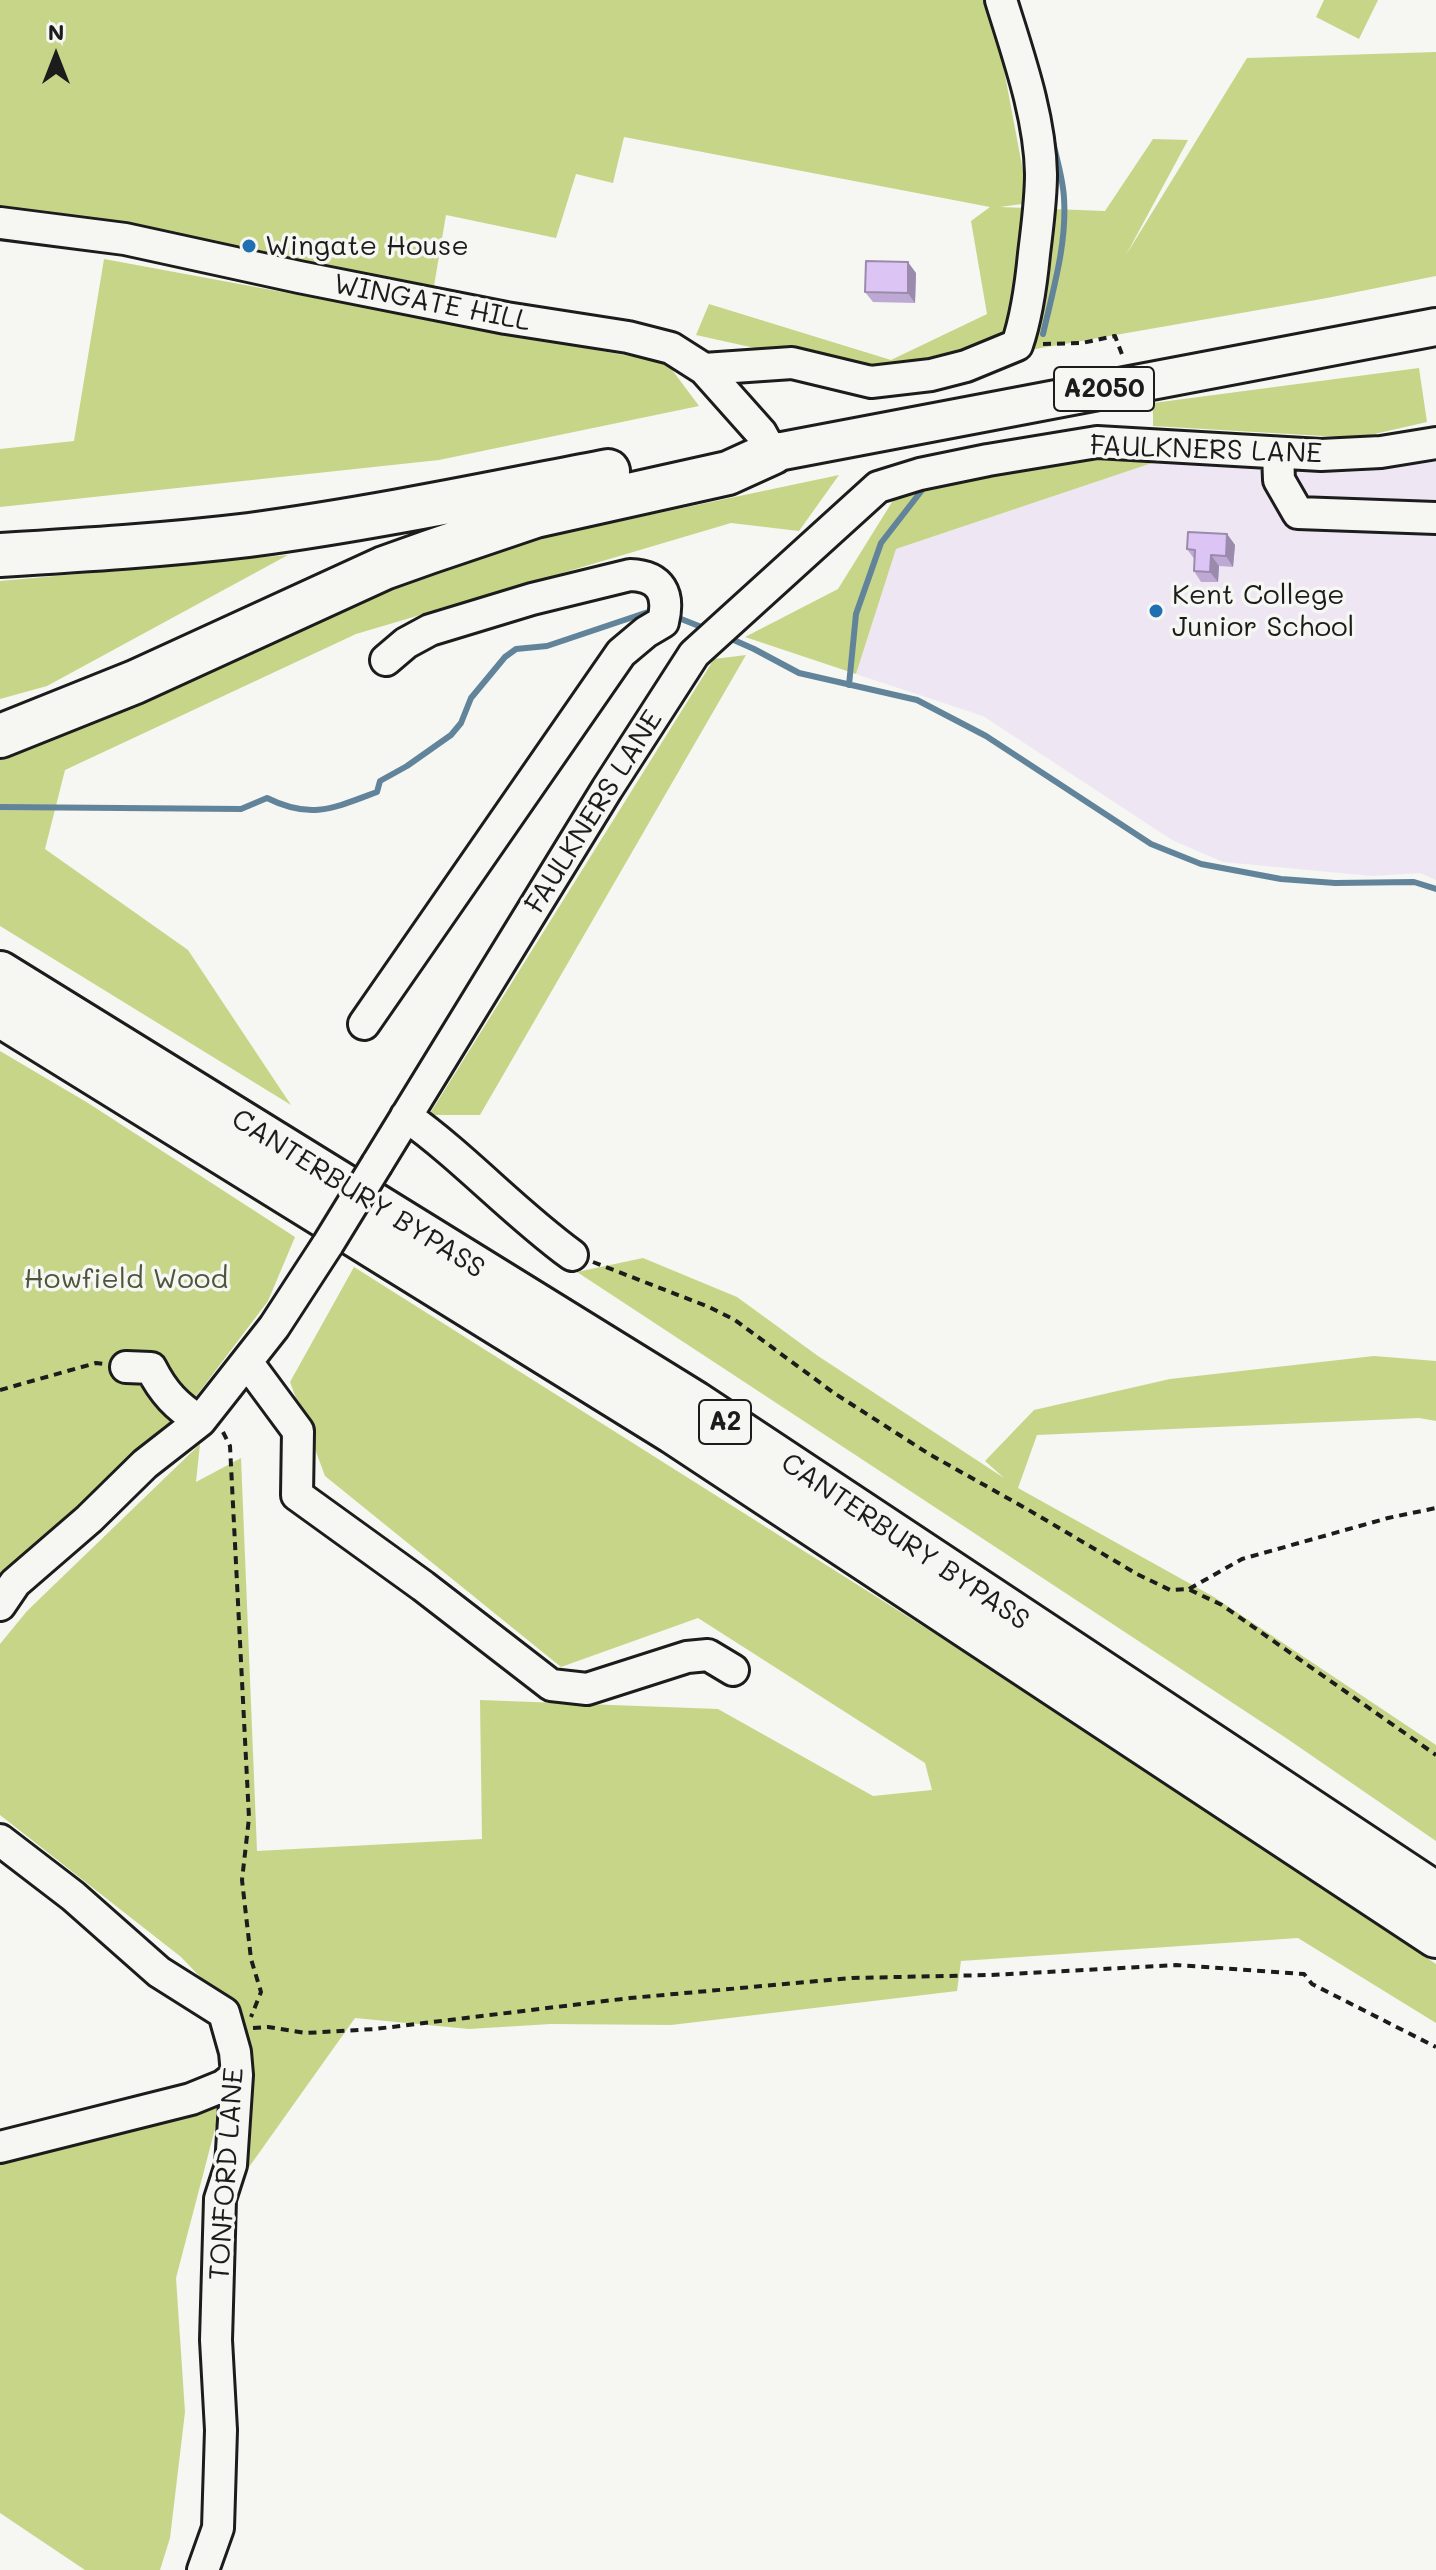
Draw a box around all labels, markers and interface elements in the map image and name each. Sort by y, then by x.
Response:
north arrow [16,16,96,96]
text: N [48,17,64,46]
place label: Wingate House [265,229,469,263]
marker: Wingate House [240,237,258,255]
street label: WINGATE HILL [331,267,533,339]
road number: A2050 [1054,367,1154,411]
street label: FAULKNERS LANE [1089,429,1323,471]
place label: Kent College Junior School [1172,578,1355,644]
marker: Kent College Junior School [1147,602,1165,620]
street label: FAULKNERS LANE [518,705,670,919]
street label: CANTERBURY BYPASS [225,1102,491,1286]
park label: Howfield Wood [24,1262,228,1296]
road number: A2 [699,1400,751,1444]
street label: CANTERBURY BYPASS [774,1446,1036,1638]
street label: TONFORD LANE [203,2066,251,2282]

